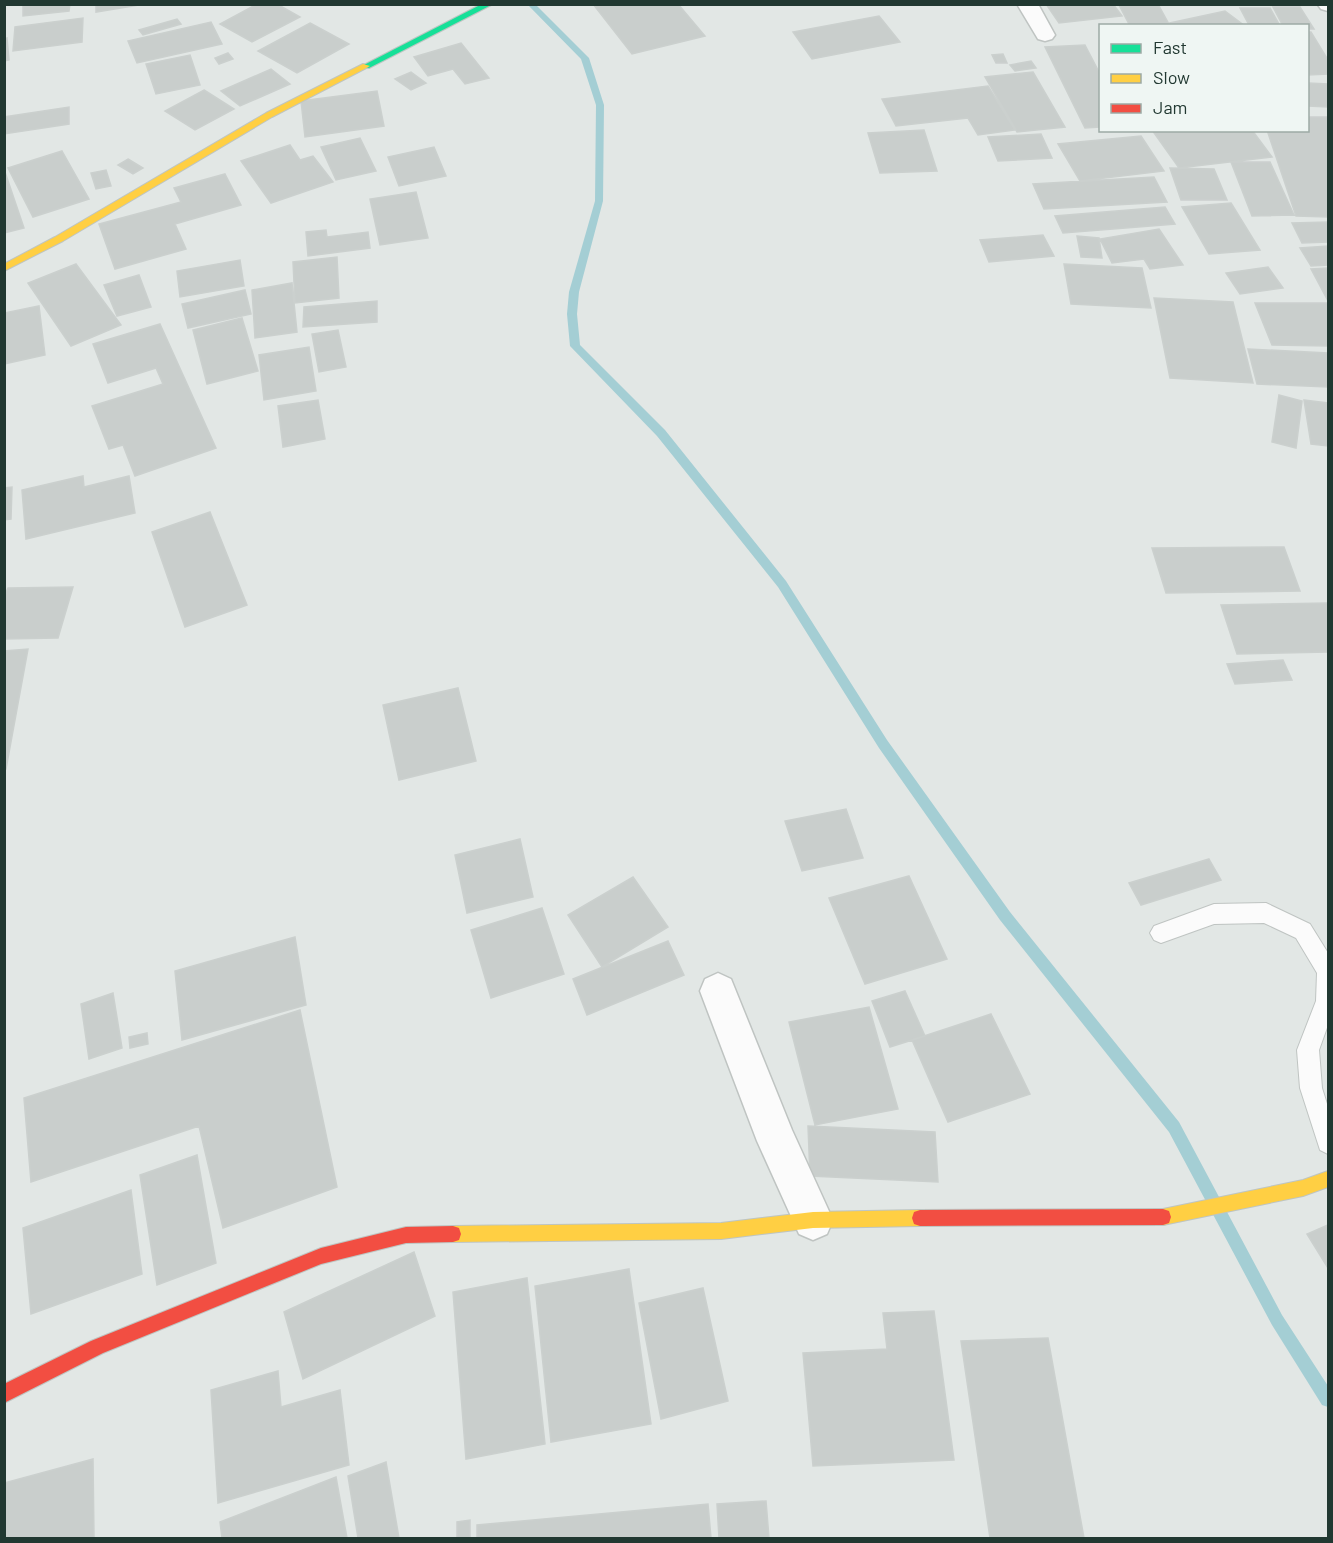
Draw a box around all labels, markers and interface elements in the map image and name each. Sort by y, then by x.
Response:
legend [1099,24,1309,132]
text: Fast [1153,36,1187,58]
text: Slow [1153,66,1190,88]
text: Jam [1153,96,1187,118]

